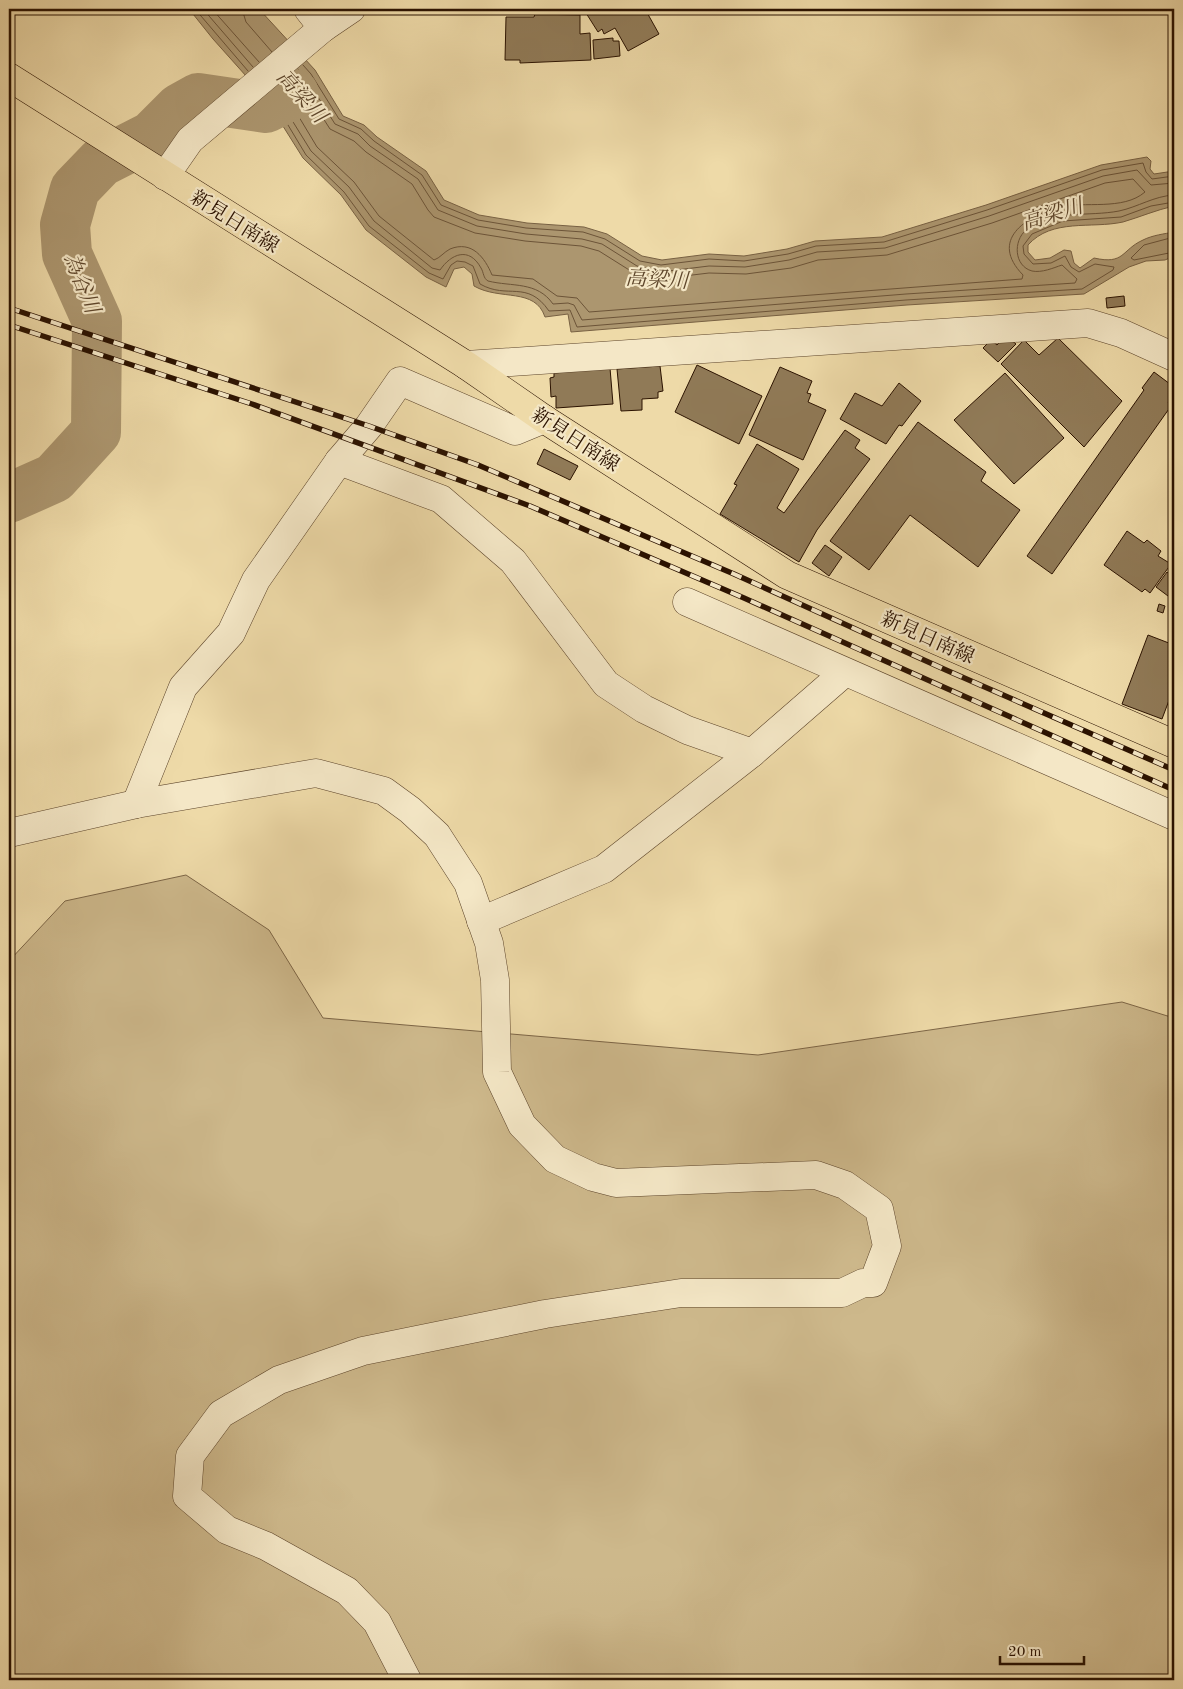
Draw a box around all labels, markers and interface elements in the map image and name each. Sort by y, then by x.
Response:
water label: 高梁川 [272,65,333,129]
street label: 新見日南線 [186,186,283,258]
water label: 高梁川 [1019,194,1088,235]
water label: 為谷川 [59,250,105,319]
water label: 高梁川 [625,266,691,293]
street label: 新見日南線 [528,403,623,476]
street label: 新見日南線 [877,608,978,668]
scale bar [1000,1634,1084,1666]
text: 20 m [1008,1645,1042,1660]

